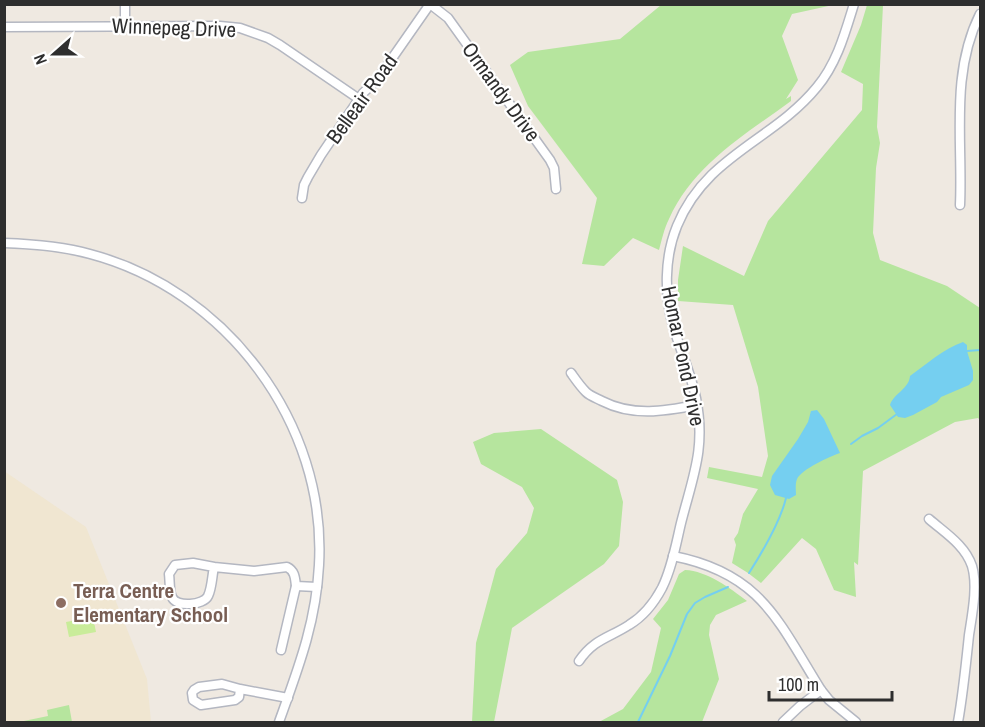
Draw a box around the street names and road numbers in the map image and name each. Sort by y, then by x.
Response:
street label: Winnepeg Drive [111,11,237,44]
street label: Ormandy Drive [455,36,547,147]
street label: Belleair Road [319,48,404,149]
street label: Homar Pond Drive [654,283,712,429]

